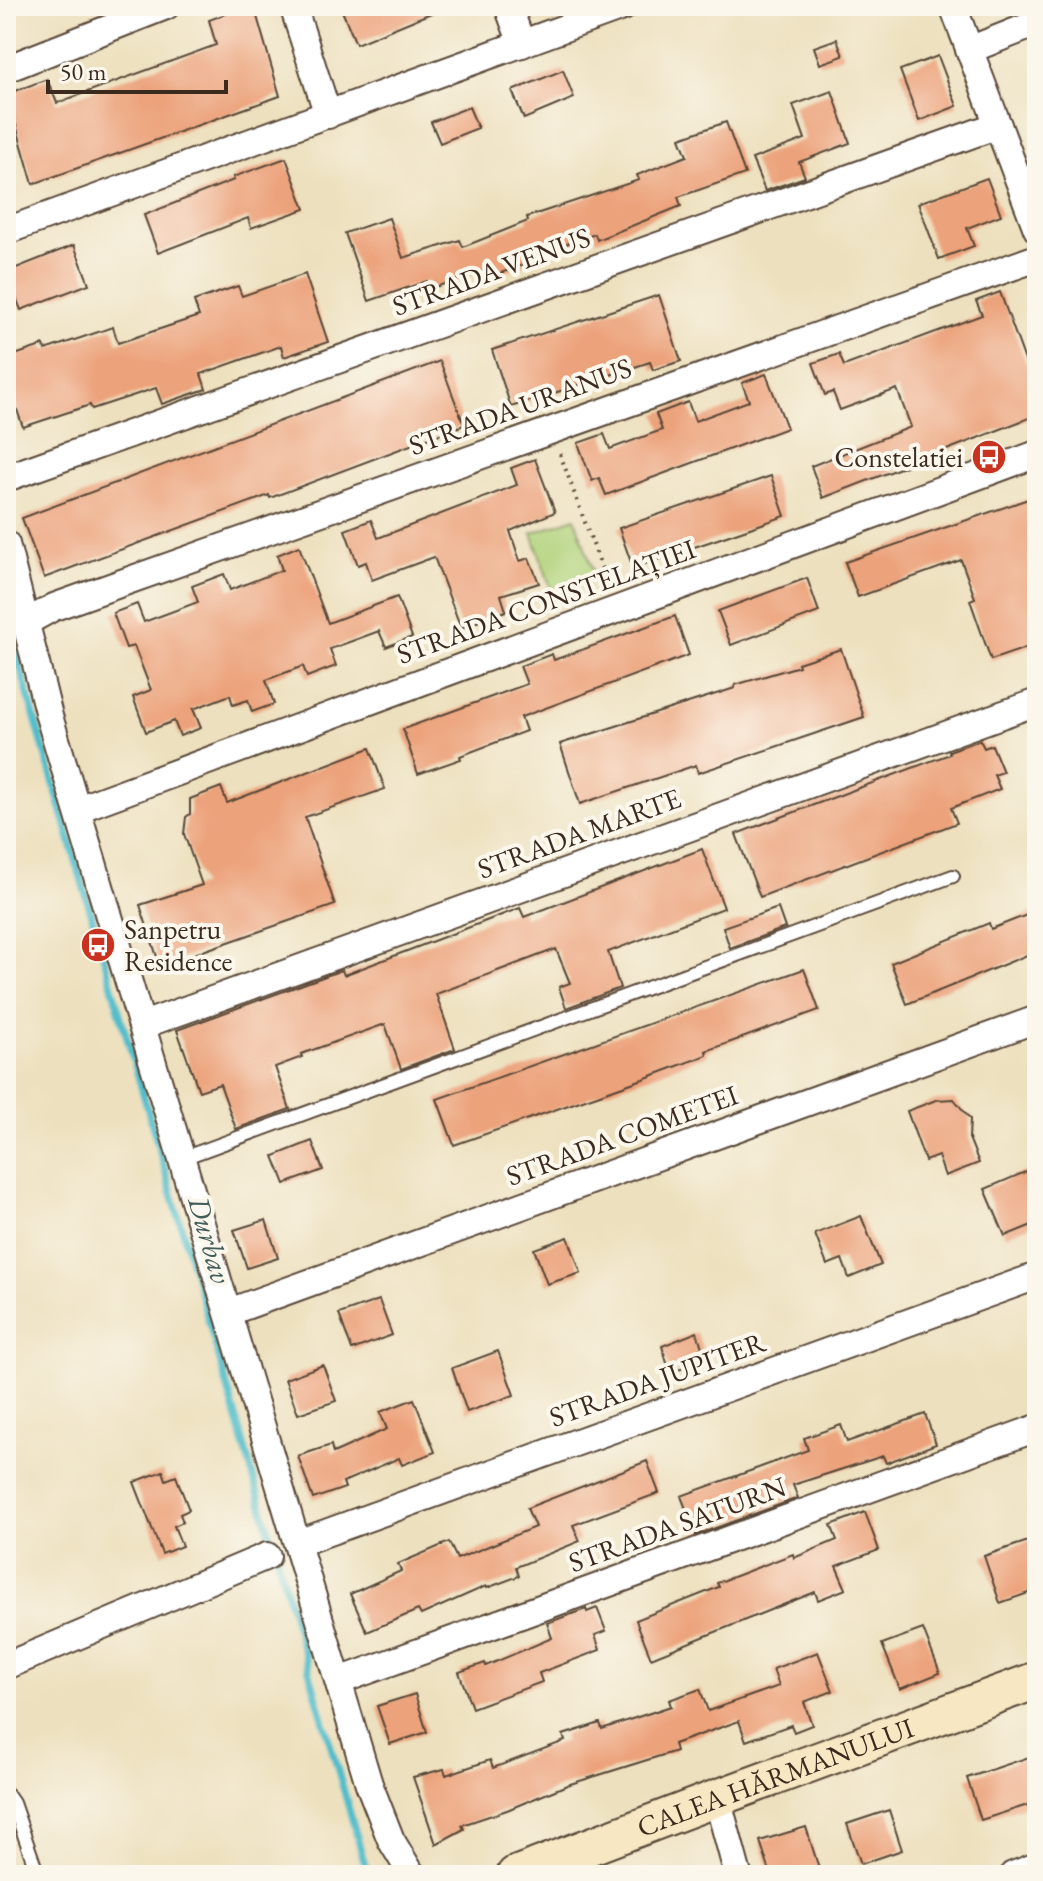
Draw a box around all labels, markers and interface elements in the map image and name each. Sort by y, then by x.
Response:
scale bar [48,44,226,94]
text: 50 m [60,56,107,87]
street label: STRADA VENUS [387,219,595,323]
street label: STRADA URANUS [404,349,636,463]
bus stop icon: Constelatiei [970,438,1008,476]
place label: Constelatiei [834,439,963,475]
street label: STRADA CONSTELAȚIEI [392,530,701,672]
street label: STRADA MARTE [472,779,686,886]
place label: Sanpetru Residence [124,911,232,979]
bus stop icon: Sanpetru Residence [79,926,117,964]
street label: STRADA COMETEI [501,1076,743,1194]
water label: Durbav [179,1191,242,1288]
street label: STRADA JUPITER [544,1323,771,1435]
street label: STRADA SATURN [563,1468,791,1580]
street label: CALEA HĂRMANULUI [632,1709,919,1845]

